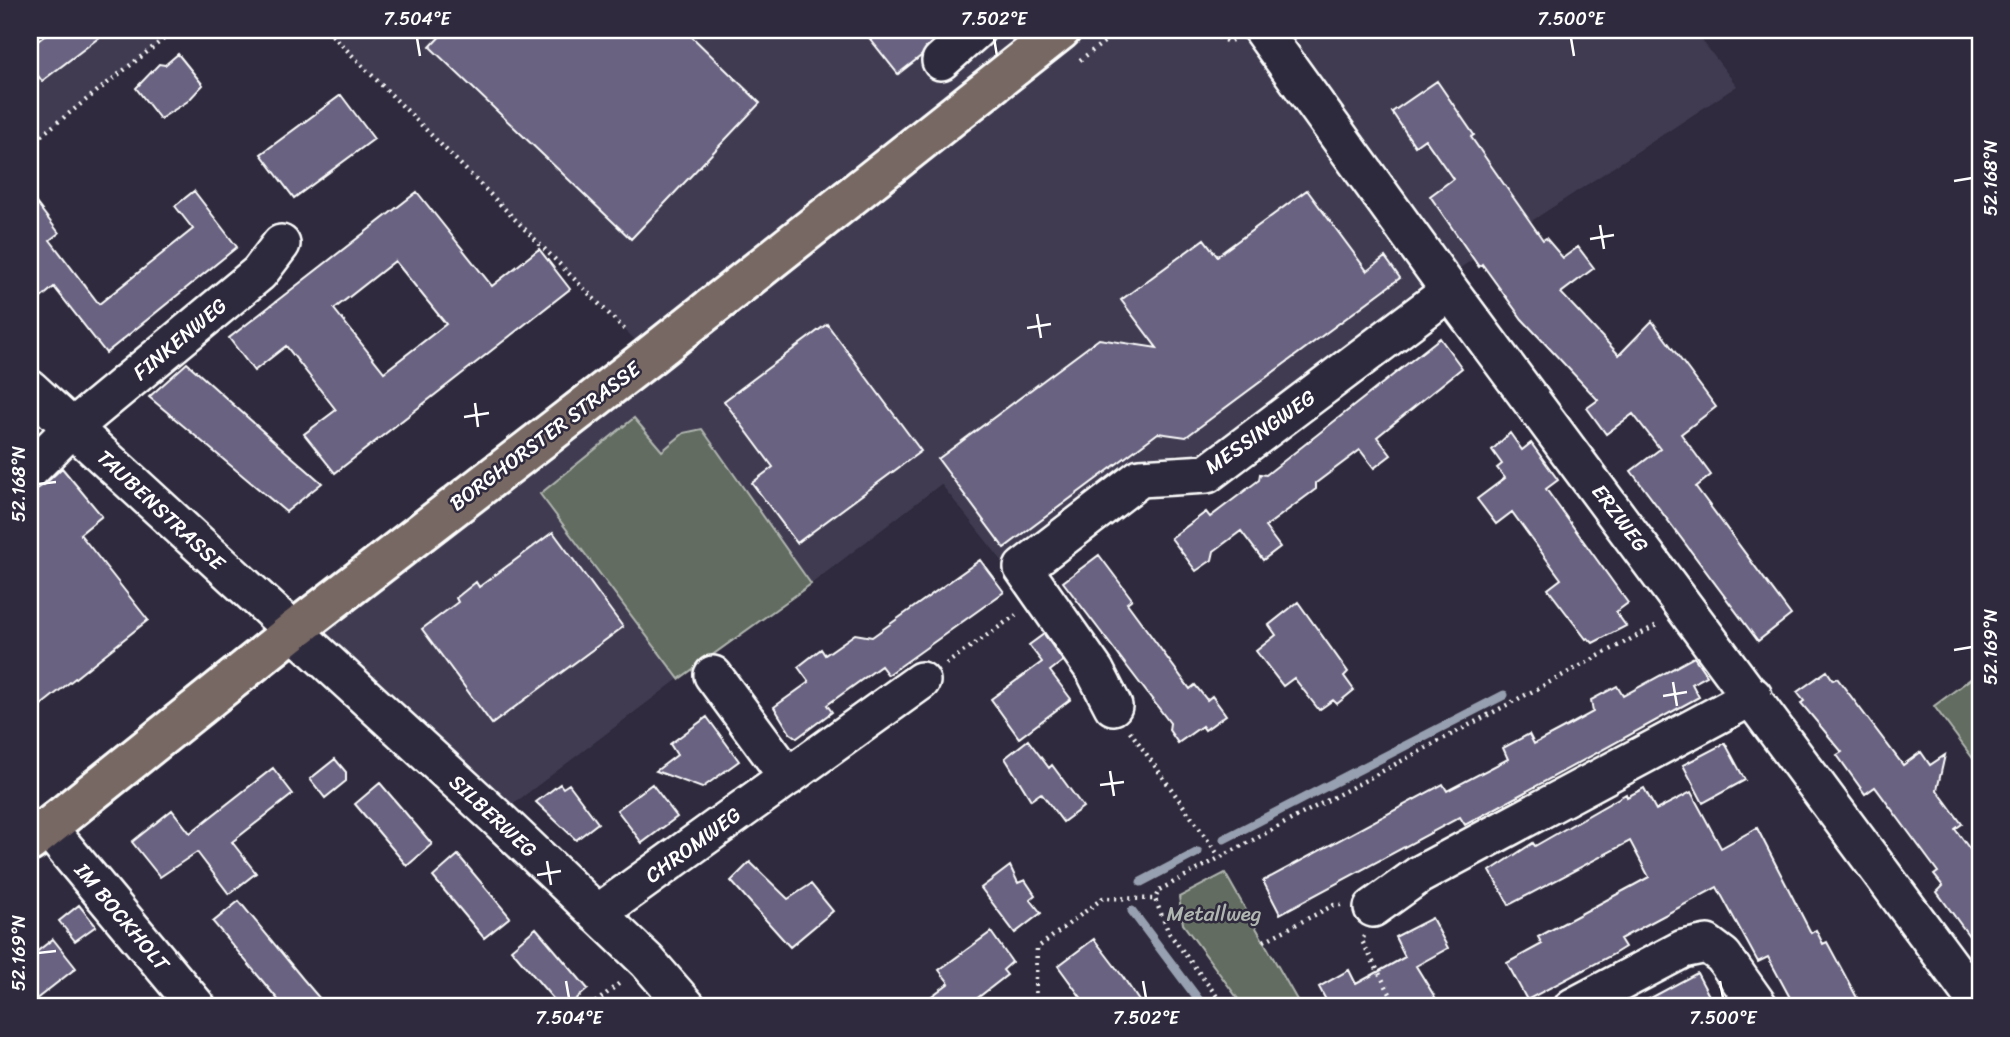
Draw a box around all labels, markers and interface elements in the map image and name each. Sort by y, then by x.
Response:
text: 7.504°E [383,3,452,35]
text: 7.502°E [961,3,1028,35]
text: 7.500°E [1537,3,1606,35]
text: 52.168°N [1975,140,2007,216]
street label: FINKENWEG [124,288,236,390]
street label: BORGHORSTER STRASSE [441,350,650,521]
street label: MESSINGWEG [1196,379,1324,485]
street label: TAUBENSTRASSE [88,440,235,581]
text: 52.168°N [3,446,35,522]
street label: ERZWEG [1581,475,1659,561]
text: 52.169°N [1975,608,2007,685]
street label: SILBERWEG [440,764,546,868]
street label: CHROMWEG [636,797,750,893]
street label: IM BOCKHOLT [64,853,180,981]
park label: Metallweg [1167,895,1262,933]
text: 52.169°N [3,914,35,991]
text: 7.504°E [535,1002,604,1034]
text: 7.502°E [1113,1002,1180,1034]
text: 7.500°E [1689,1002,1758,1034]

